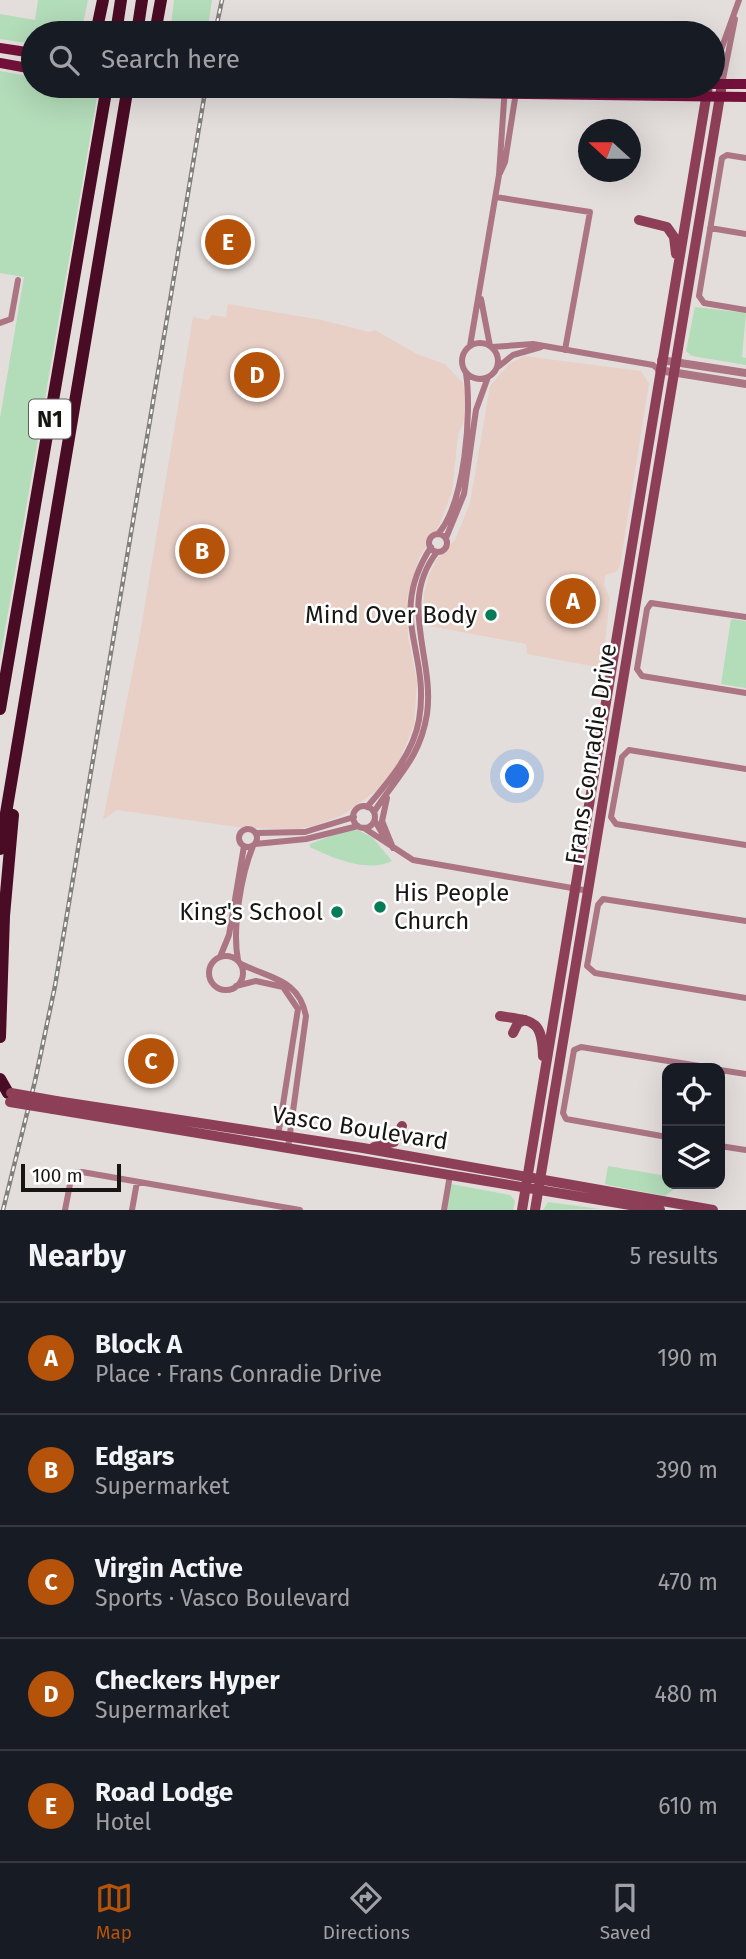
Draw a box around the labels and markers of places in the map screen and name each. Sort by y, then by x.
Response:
pin: E [205,216,251,268]
pin: D [234,349,280,401]
pin: B [179,525,225,577]
pin: A [550,575,596,627]
place label: Mind Over Body [305,601,477,629]
marker: Mind Over Body [483,607,499,623]
place label: His People Church [394,879,509,935]
place label: King's School [179,898,323,926]
marker: His People Church [372,899,388,915]
marker: King's School [329,904,345,920]
pin: C [128,1035,174,1087]

